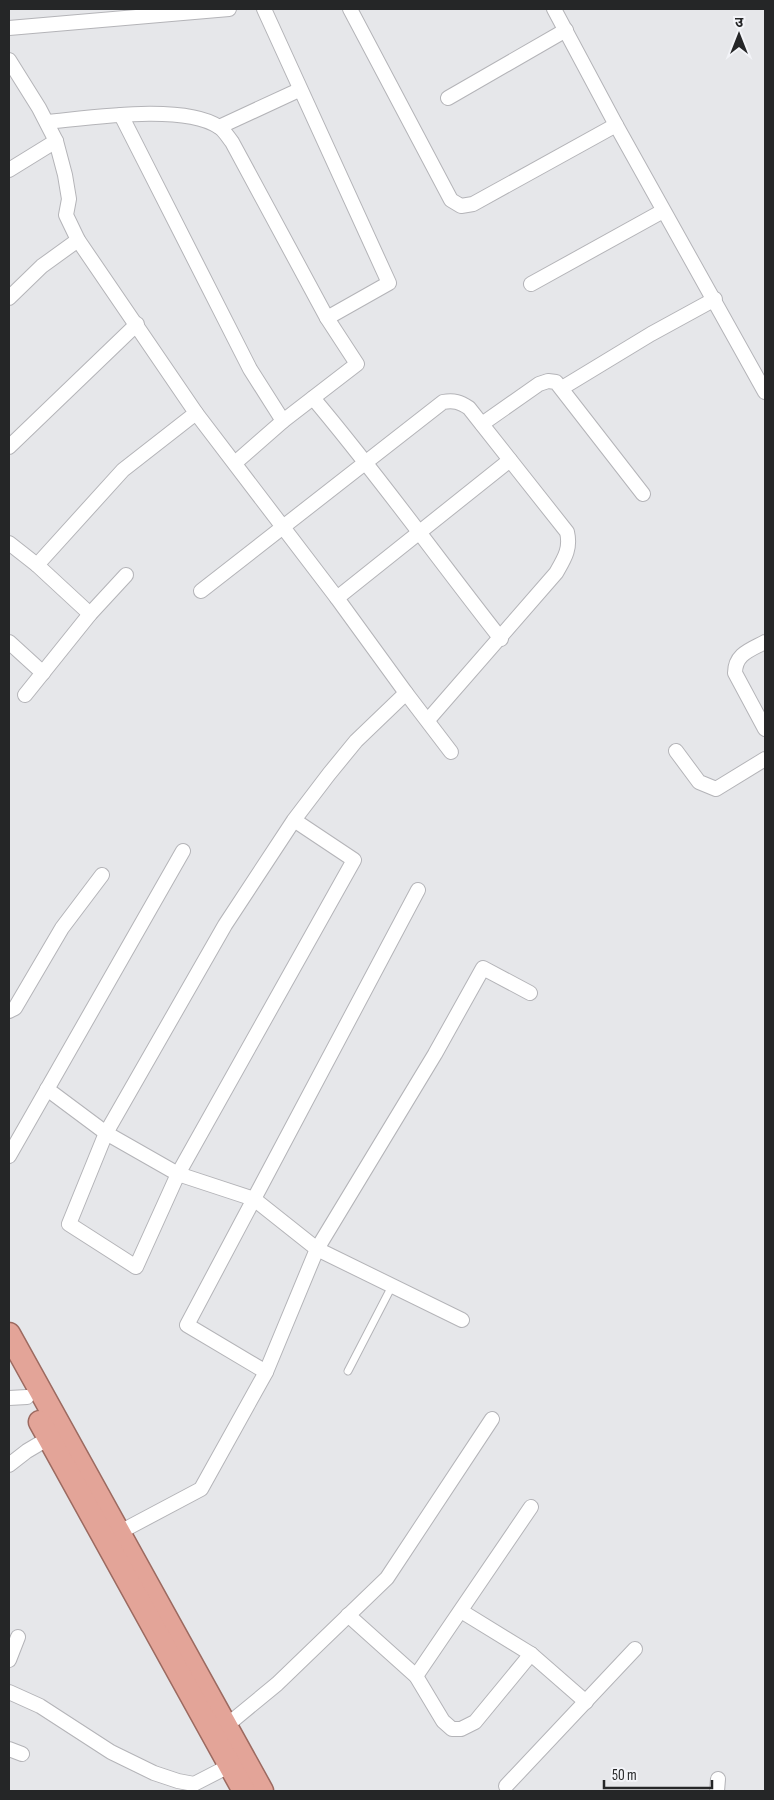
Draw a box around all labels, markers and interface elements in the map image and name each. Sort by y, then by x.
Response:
north arrow [714,10,764,60]
text: उ [735,14,744,31]
scale bar [604,1758,712,1790]
text: 50 m [612,1766,637,1785]

